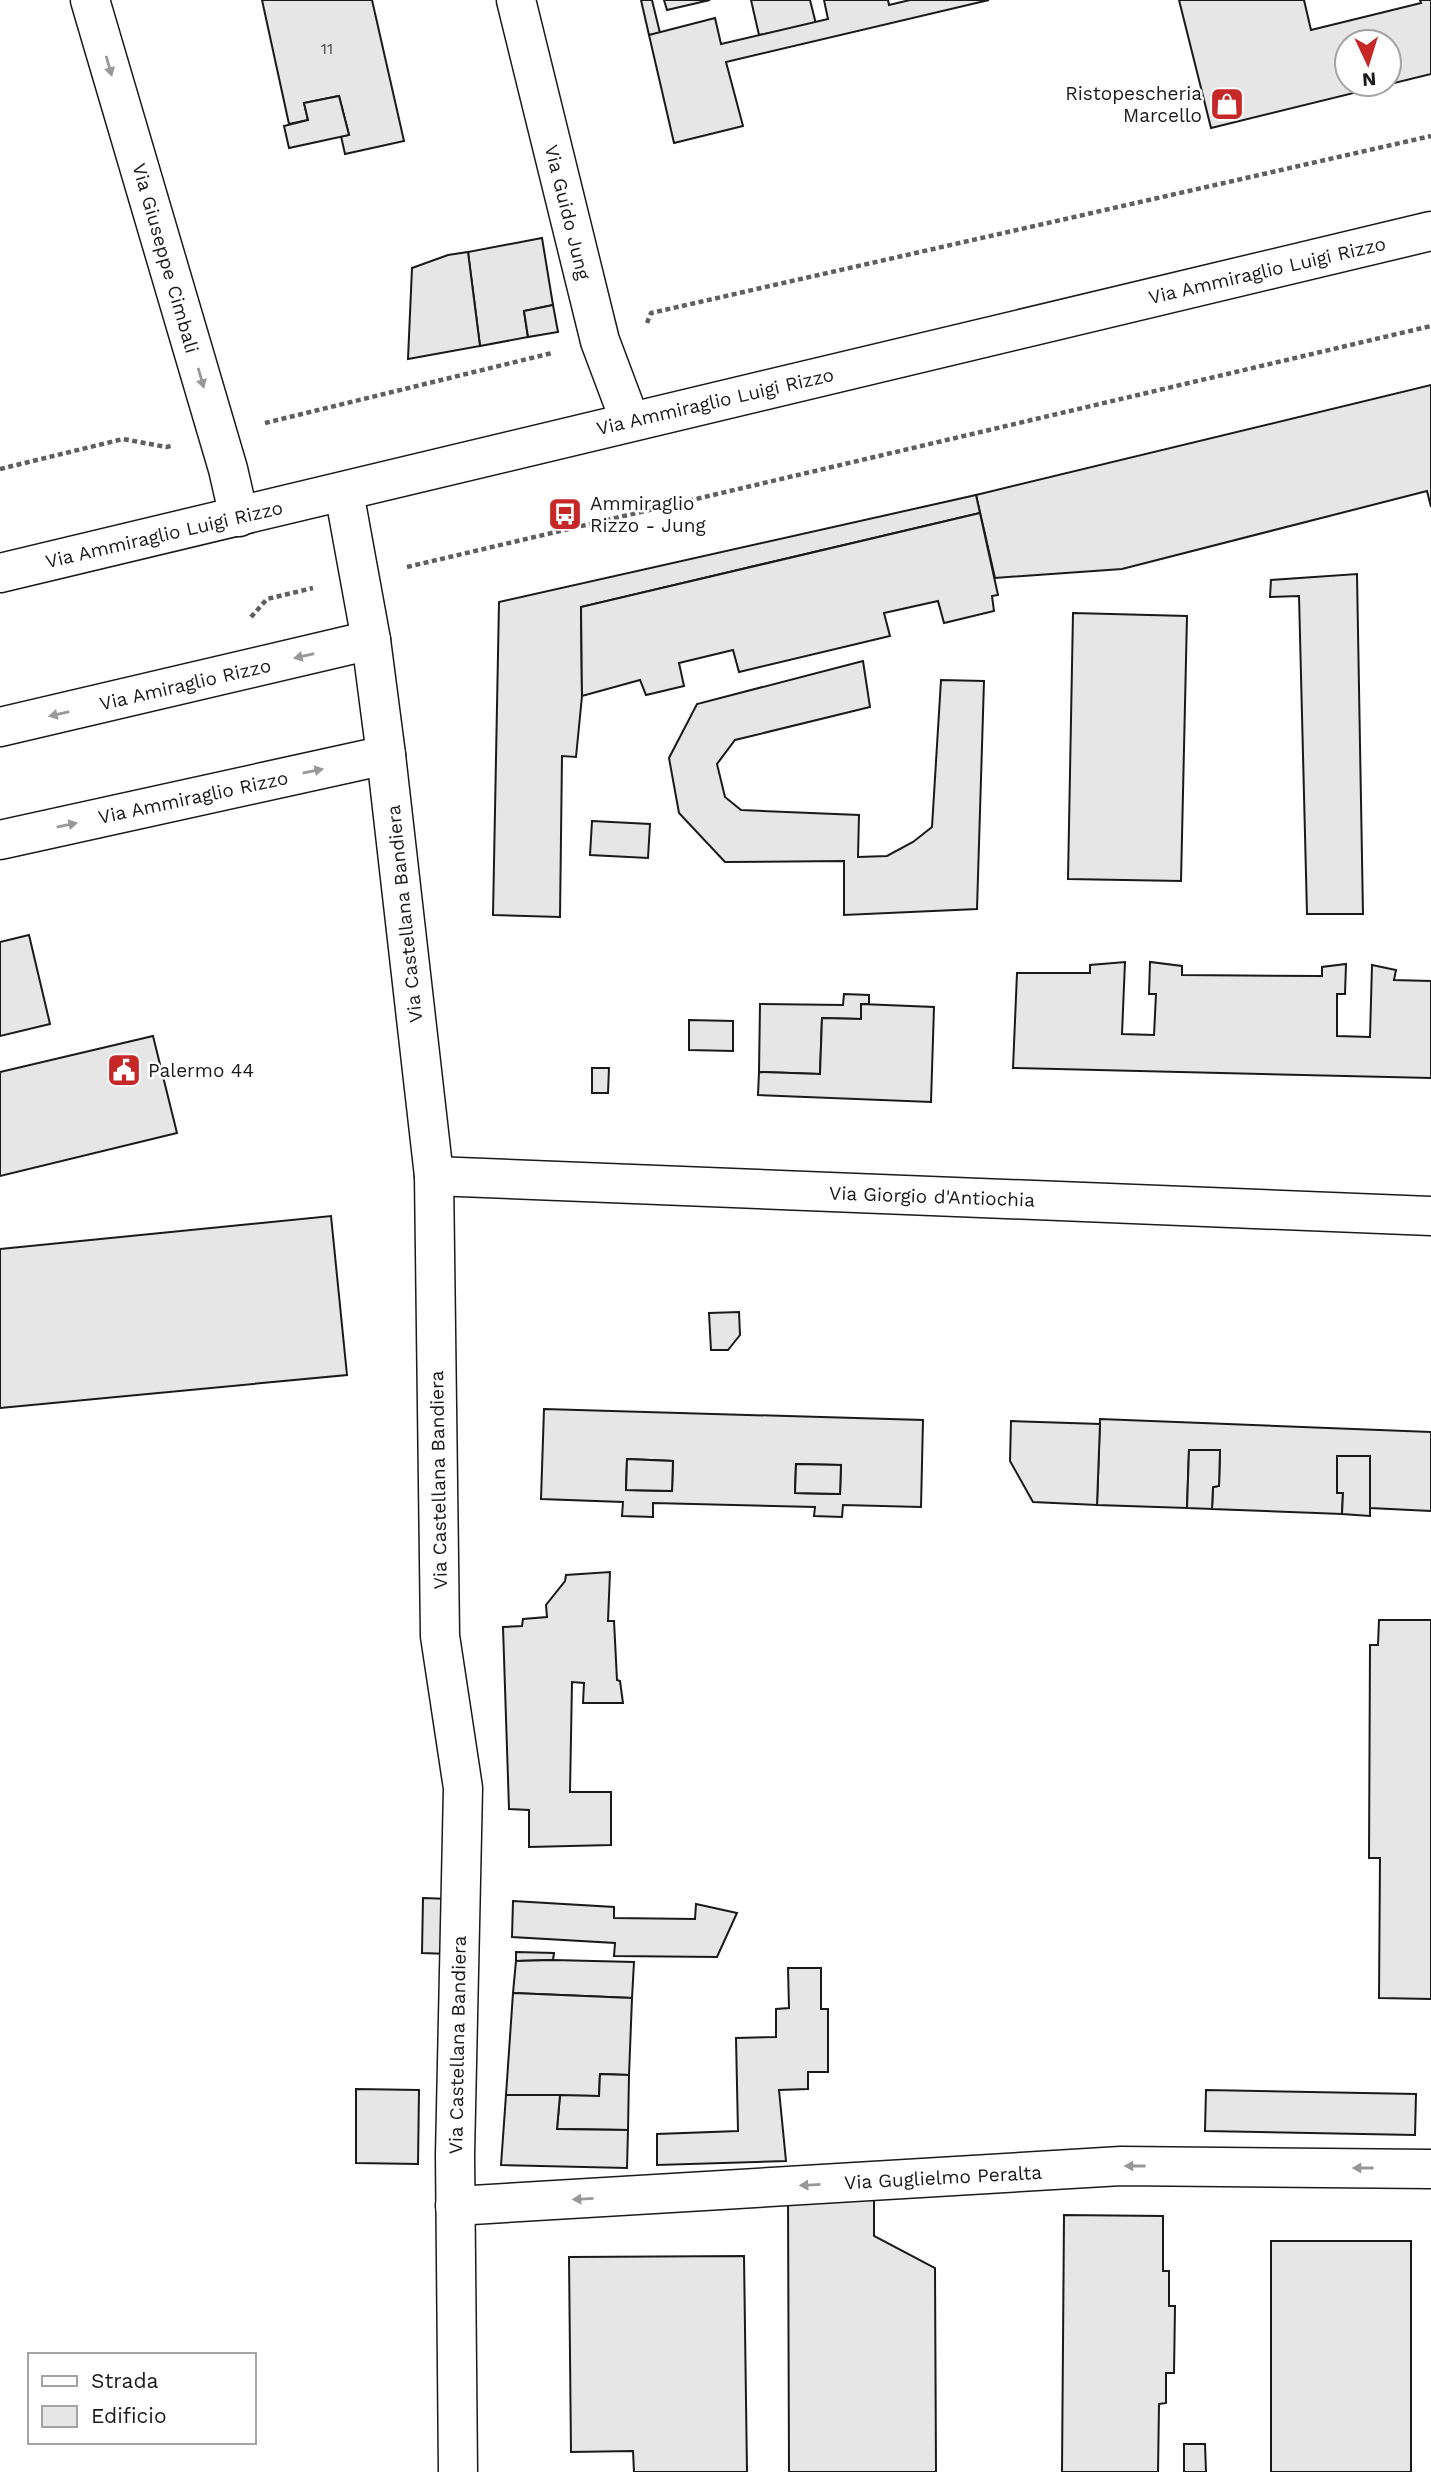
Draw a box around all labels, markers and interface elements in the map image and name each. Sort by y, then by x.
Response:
north arrow [1333,28,1403,98]
house number: 11 [321,39,333,58]
one-way arrow [105,55,115,76]
text: N [1361,67,1377,91]
place label: Ristopescheria Marcello [1065,82,1202,127]
shop icon: Ristopescheria Marcello [1208,85,1246,123]
street label: Via Guido Jung [540,142,596,283]
street label: Via Giuseppe Cimbali [127,160,204,356]
street label: Via Ammiraglio Luigi Rizzo [1146,232,1388,309]
street label: Via Ammiraglio Luigi Rizzo [594,363,836,440]
one-way arrow [196,368,206,389]
place label: Ammiraglio Rizzo - Jung [590,492,706,537]
bus stop icon: Ammiraglio Rizzo - Jung [546,495,584,533]
street label: Via Ammiraglio Luigi Rizzo [43,496,285,573]
one-way arrow [293,650,315,661]
street label: Via Amiraglio Rizzo [97,654,273,715]
one-way arrow [48,708,70,719]
one-way arrow [302,765,324,776]
street label: Via Ammiraglio Rizzo [96,766,290,829]
street label: Via Castellana Bandiera [382,804,427,1024]
one-way arrow [56,820,78,831]
public building icon: Palermo 44 [105,1051,143,1089]
place label: Palermo 44 [148,1059,254,1082]
street label: Via Giorgio d'Antiochia [829,1181,1036,1212]
street label: Via Castellana Bandiera [425,1370,452,1590]
street label: Via Castellana Bandiera [444,1935,471,2155]
street label: Via Guglielmo Peralta [843,2161,1043,2194]
one-way arrow [1124,2161,1146,2172]
one-way arrow [1352,2163,1374,2174]
one-way arrow [799,2180,821,2191]
one-way arrow [572,2193,594,2204]
legend [28,2353,256,2444]
text: Strada [91,2368,159,2393]
text: Edificio [91,2403,167,2428]

